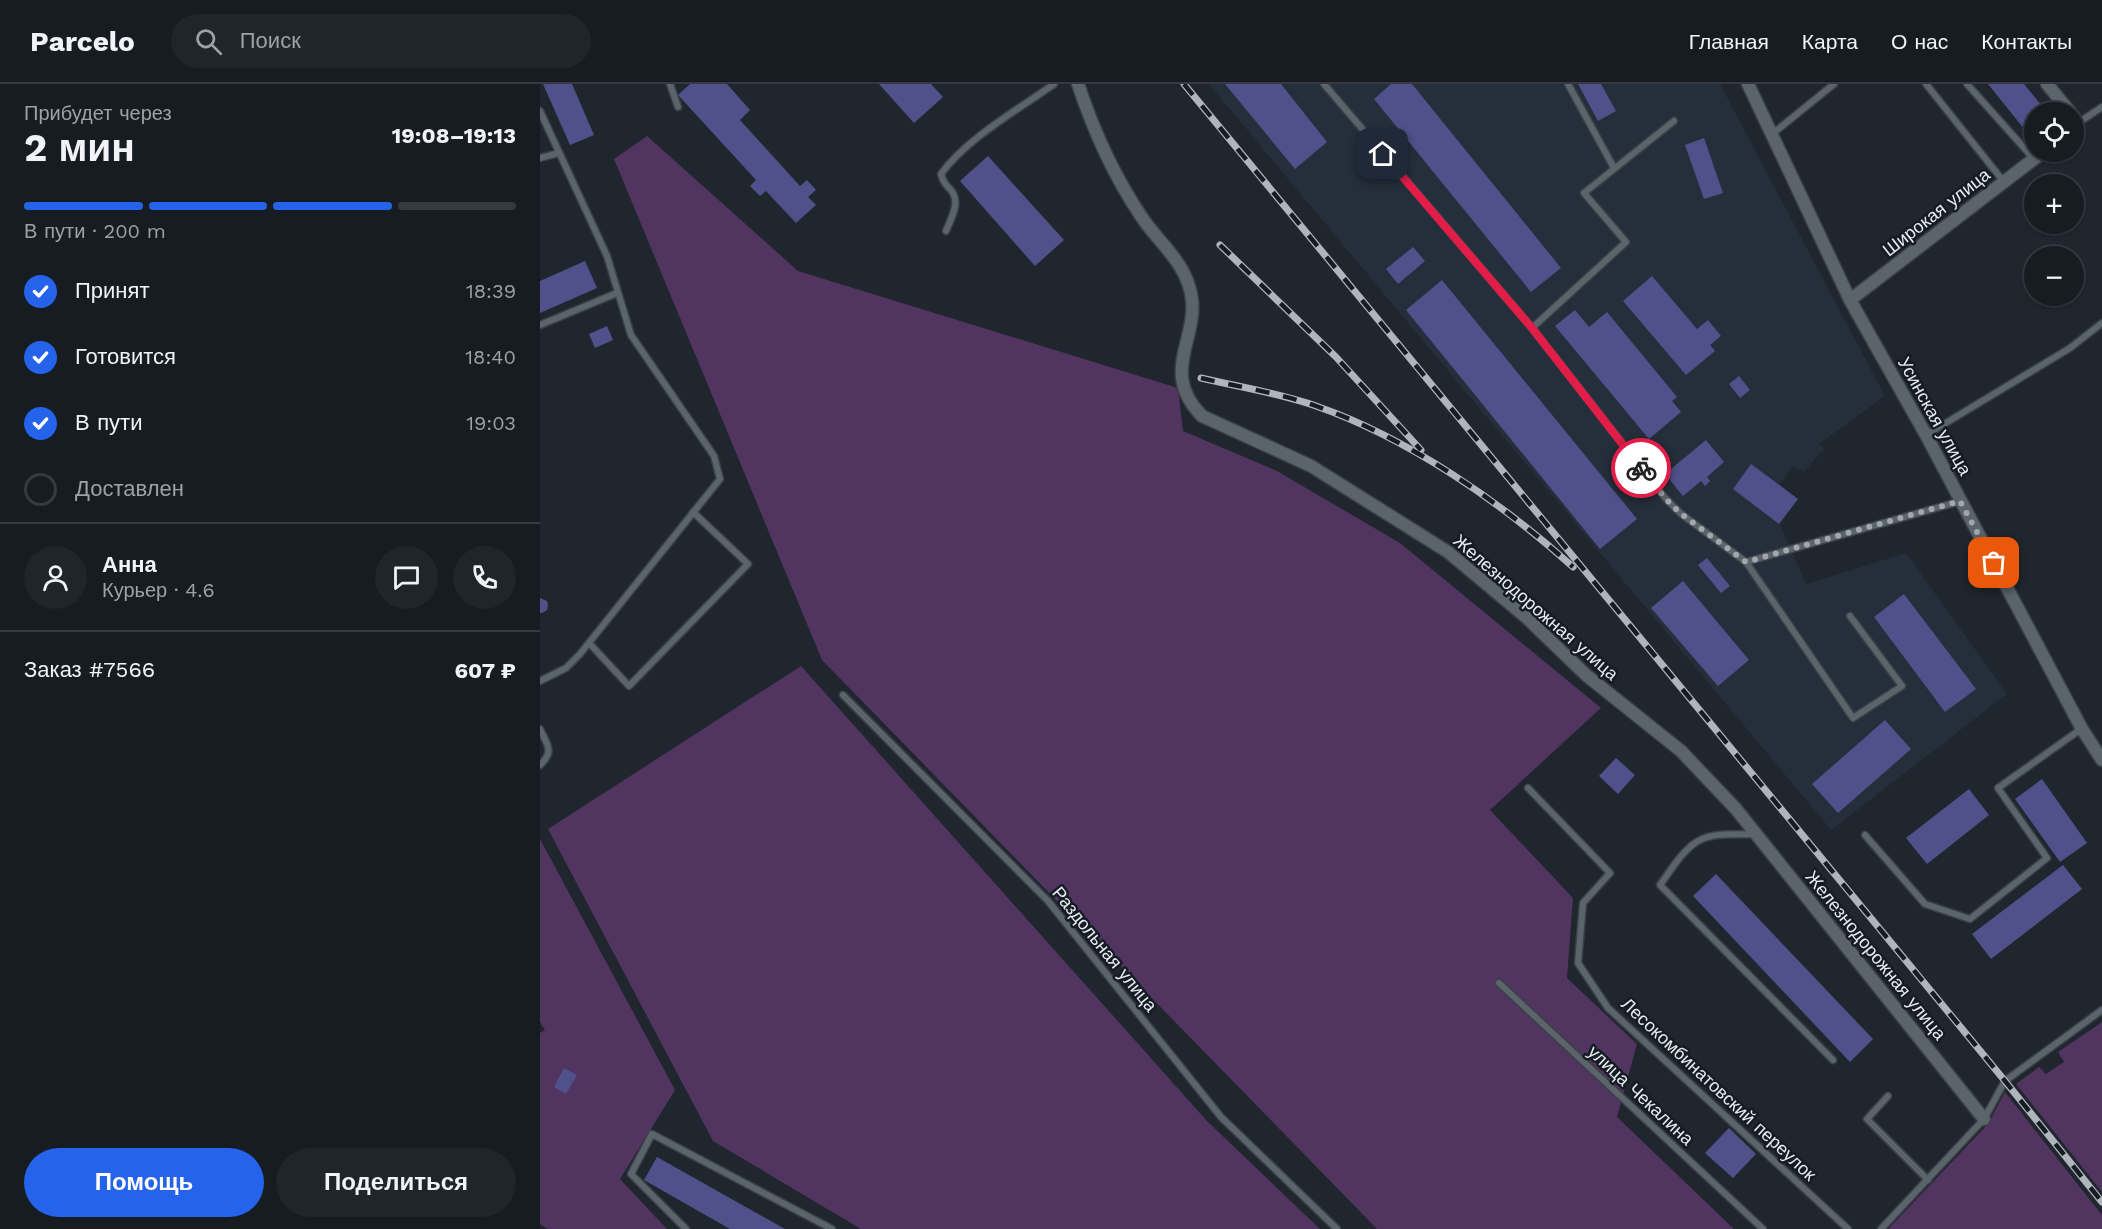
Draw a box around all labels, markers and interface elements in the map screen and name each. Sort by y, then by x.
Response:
search box [171,14,591,68]
text: Parcelo [30,25,135,58]
icon: search [192,25,225,58]
text: Поиск [240,28,301,53]
text: Главная [1689,29,1769,54]
text: Карта [1802,29,1858,54]
text: О нас [1891,29,1948,54]
text: Контакты [1981,29,2072,54]
text: Прибудет через [24,101,172,125]
map controls [2024,102,2084,306]
button: locate [2024,102,2084,162]
text: 19:08–19:13 [392,123,516,148]
text: 2 мин [24,125,135,170]
pin [1357,128,1408,179]
icon: home [1366,137,1399,170]
street label: Широкая улица [1878,163,1995,260]
button: + [2024,174,2084,234]
text: В пути · 200 m [24,219,166,243]
button: − [2024,246,2084,306]
icon: check [24,275,57,308]
text: Принят [75,278,149,303]
text: 18:39 [466,279,516,303]
icon: check [24,341,57,374]
text: Готовится [75,344,176,369]
text: 18:40 [465,345,516,369]
street label: Усинская улица [1894,353,1977,480]
icon: check [24,407,57,440]
text: В пути [75,410,142,435]
text: 19:03 [466,411,516,435]
courier [1611,438,1671,498]
icon: bike [1625,452,1658,485]
text: Доставлен [75,476,184,501]
street label: Железнодорожная улица [1449,530,1623,685]
pin [1968,537,2019,588]
button: person [24,546,87,609]
button: chat [375,546,438,609]
button: phone [453,546,516,609]
icon: bag [1977,546,2010,579]
text: Анна [102,552,157,577]
text: Курьер · 4.6 [102,578,215,602]
text: Заказ #7566 [24,657,155,682]
text: 607 ₽ [455,658,516,683]
street label: Железнодорожная улица [1801,866,1951,1045]
street label: Раздольная улица [1048,882,1162,1016]
street label: Лесокомбинатовский переулок [1617,993,1821,1185]
street label: улица Чекалина [1584,1041,1699,1150]
button: Помощь [24,1148,264,1217]
button: Поделиться [276,1148,516,1217]

